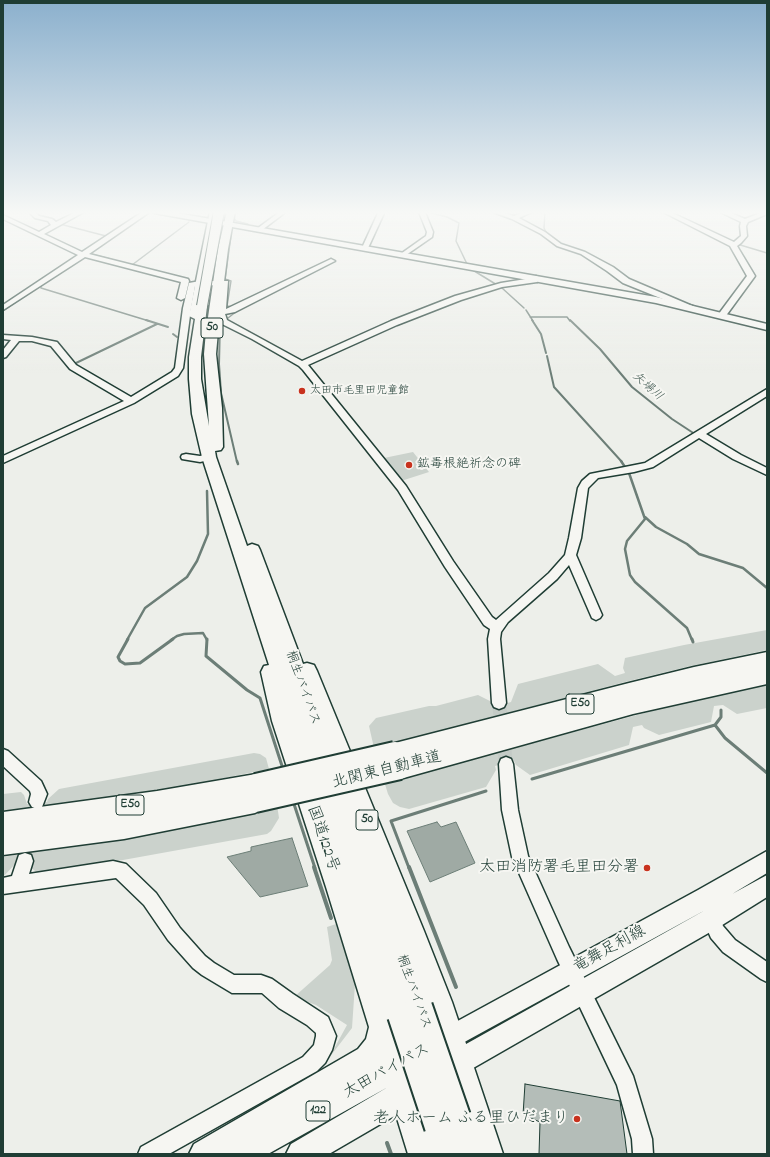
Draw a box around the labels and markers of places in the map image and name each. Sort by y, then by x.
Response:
place label: 太田市毛里田児童館 [310,384,409,398]
marker: 太田市毛里田児童館 [297,386,307,396]
place label: 鉱毒根絶祈念の碑 [417,457,521,473]
marker: 鉱毒根絶祈念の碑 [404,460,414,470]
place label: 太田消防署毛里田分署 [479,858,639,878]
marker: 太田消防署毛里田分署 [642,863,652,873]
place label: 老人ホーム ふる里ひだまり [373,1109,569,1129]
marker: 老人ホーム ふる里ひだまり [572,1114,582,1124]

